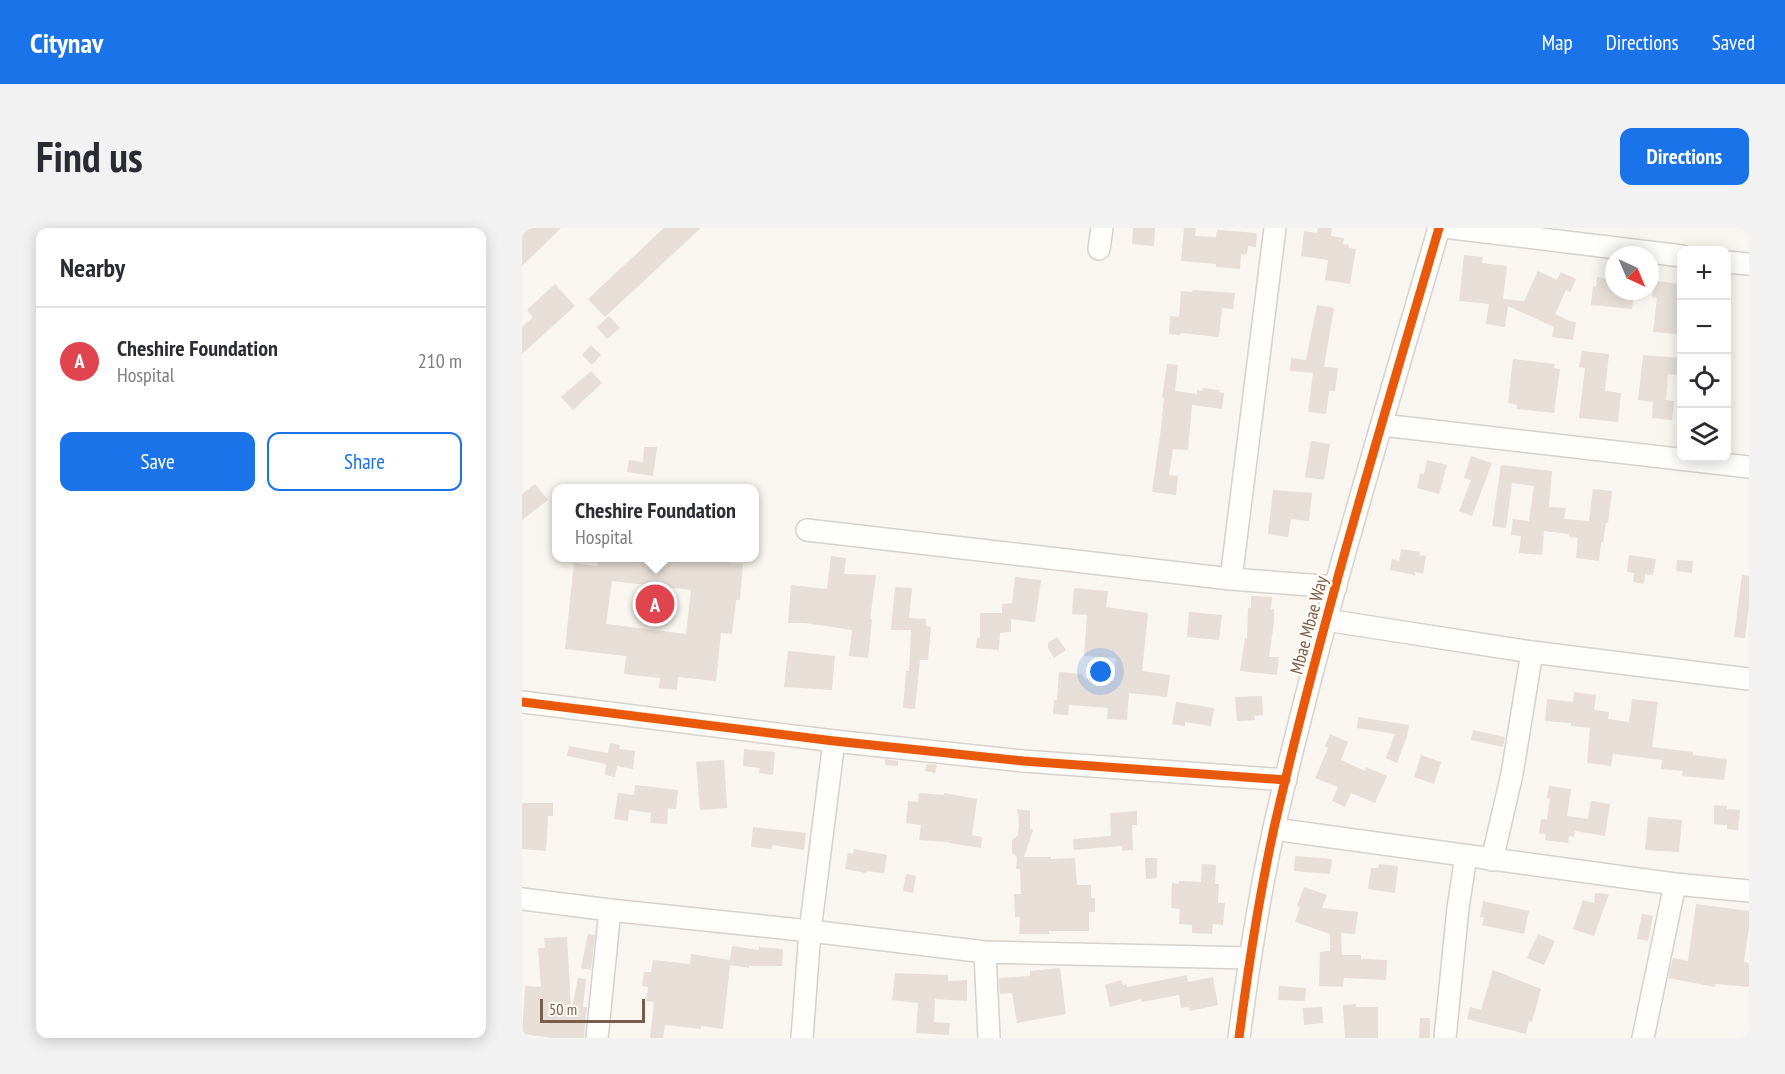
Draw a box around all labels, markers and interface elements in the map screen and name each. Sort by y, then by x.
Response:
text: Citynav [30,24,103,61]
text: Map [1542,29,1573,56]
text: Directions [1606,29,1679,56]
text: Saved [1712,29,1755,56]
button: Directions [1620,128,1749,185]
text: Find us [36,129,143,184]
north arrow [1605,246,1659,300]
map controls [1677,246,1731,462]
button: + [1677,246,1731,300]
text: Nearby [60,251,125,284]
button: − [1677,300,1731,354]
text: Cheshire Foundation [117,334,278,362]
text: A [74,348,85,374]
text: 210 m [418,348,462,374]
button: locate [1677,354,1731,408]
text: Hospital [117,362,174,388]
button: layers [1677,408,1731,462]
button: Save [60,432,255,491]
button: Share [267,432,462,491]
popup [552,484,759,562]
text: Cheshire Foundation [575,496,736,524]
text: Hospital [575,524,632,550]
street label: Mbae Mbae Way [1284,573,1333,676]
pin: A [636,582,674,626]
your location [1086,657,1115,686]
scale bar [540,996,645,1024]
text: 50 m [549,999,577,1019]

